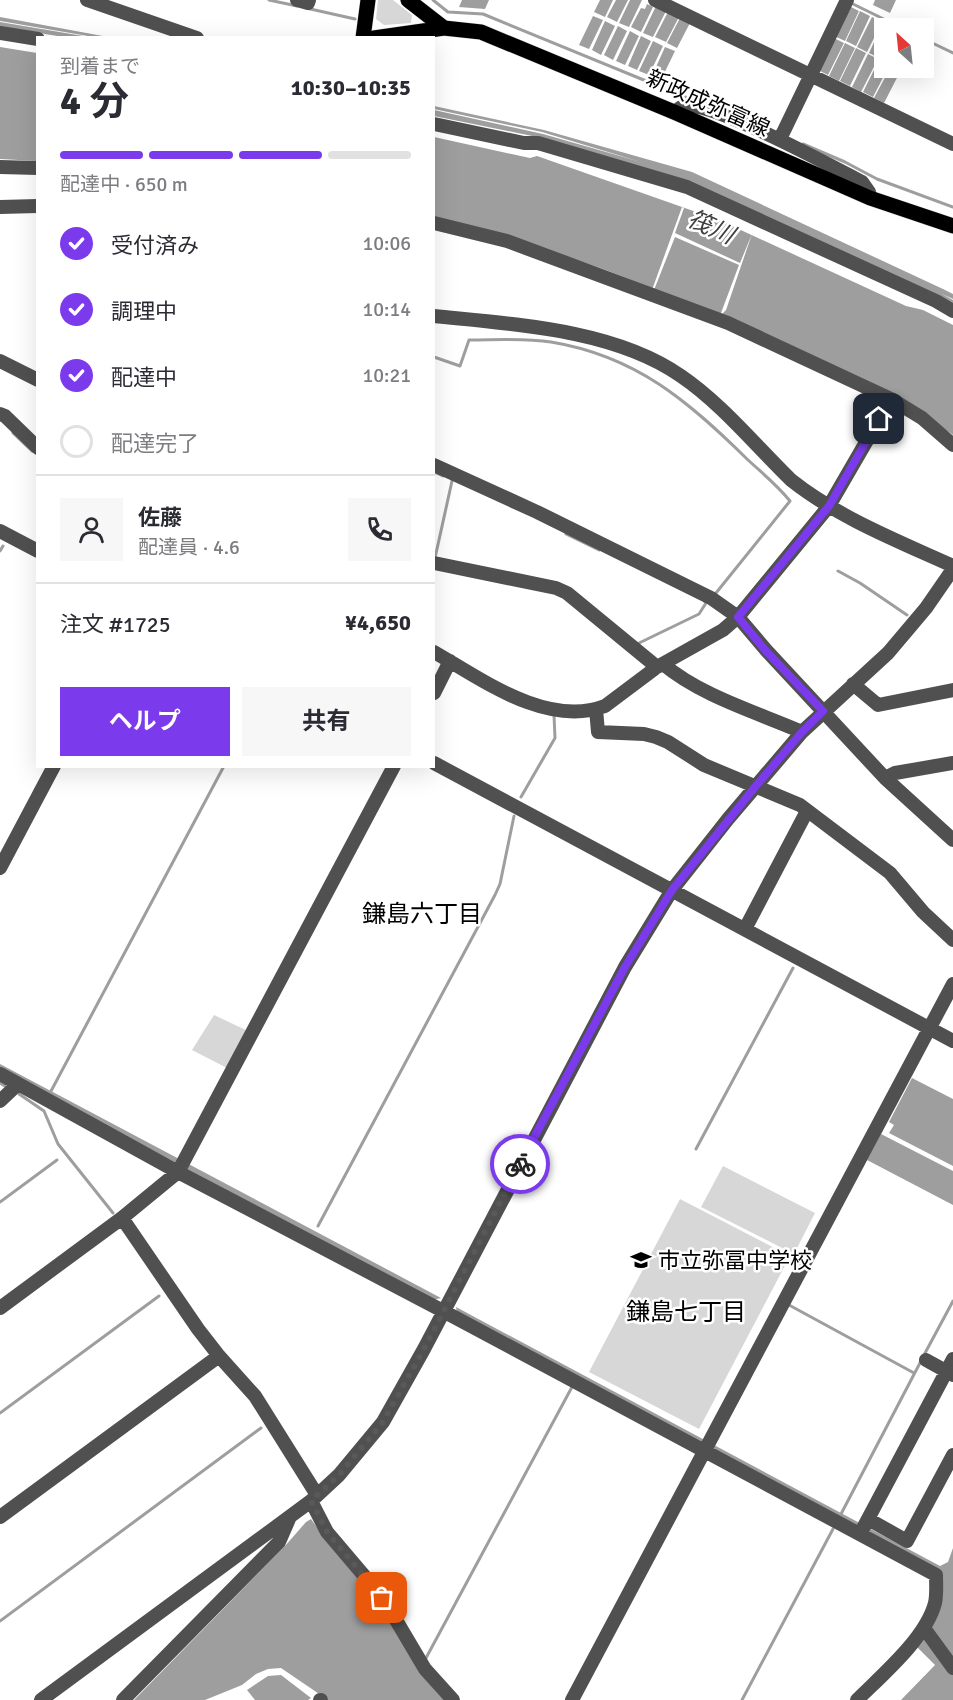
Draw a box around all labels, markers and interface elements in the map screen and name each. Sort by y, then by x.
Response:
north arrow [874,18,934,78]
map controls [874,18,934,78]
text: 到着まで [60,54,140,79]
street label: 新政成弥富線 [642,64,774,142]
text: 10:30–10:35 [291,74,411,101]
text: 4 分 [60,77,129,125]
text: 配達中 · 650 m [60,172,188,197]
water label: 筏川 [683,204,742,252]
icon: check [60,227,93,260]
text: 10:06 [362,231,411,256]
text: 受付済み [111,232,199,259]
icon: check [60,293,93,326]
text: 10:14 [362,297,411,322]
text: 調理中 [111,298,177,325]
icon: check [60,359,93,392]
text: 10:21 [362,363,411,388]
text: 配達中 [111,364,177,391]
pin [853,393,904,444]
icon: home [862,402,895,435]
text: 配達完了 [111,430,199,457]
button: person [60,498,123,561]
button: phone [348,498,411,561]
text: 佐藤 [138,504,182,531]
text: 配達員 · 4.6 [138,535,240,560]
text: ¥4,650 [345,609,411,636]
text: 注文 #1725 [60,611,171,638]
button: ヘルプ [60,687,230,756]
button: 共有 [242,687,411,756]
district label: 鎌島六丁目 [362,899,482,929]
courier [490,1134,550,1194]
icon: bike [504,1148,537,1181]
place label: 市立弥冨中学校 [658,1247,812,1274]
school or university icon: 市立弥冨中学校 [629,1248,653,1272]
district label: 鎌島七丁目 [626,1297,746,1327]
pin [356,1572,407,1623]
icon: bag [365,1581,398,1614]

